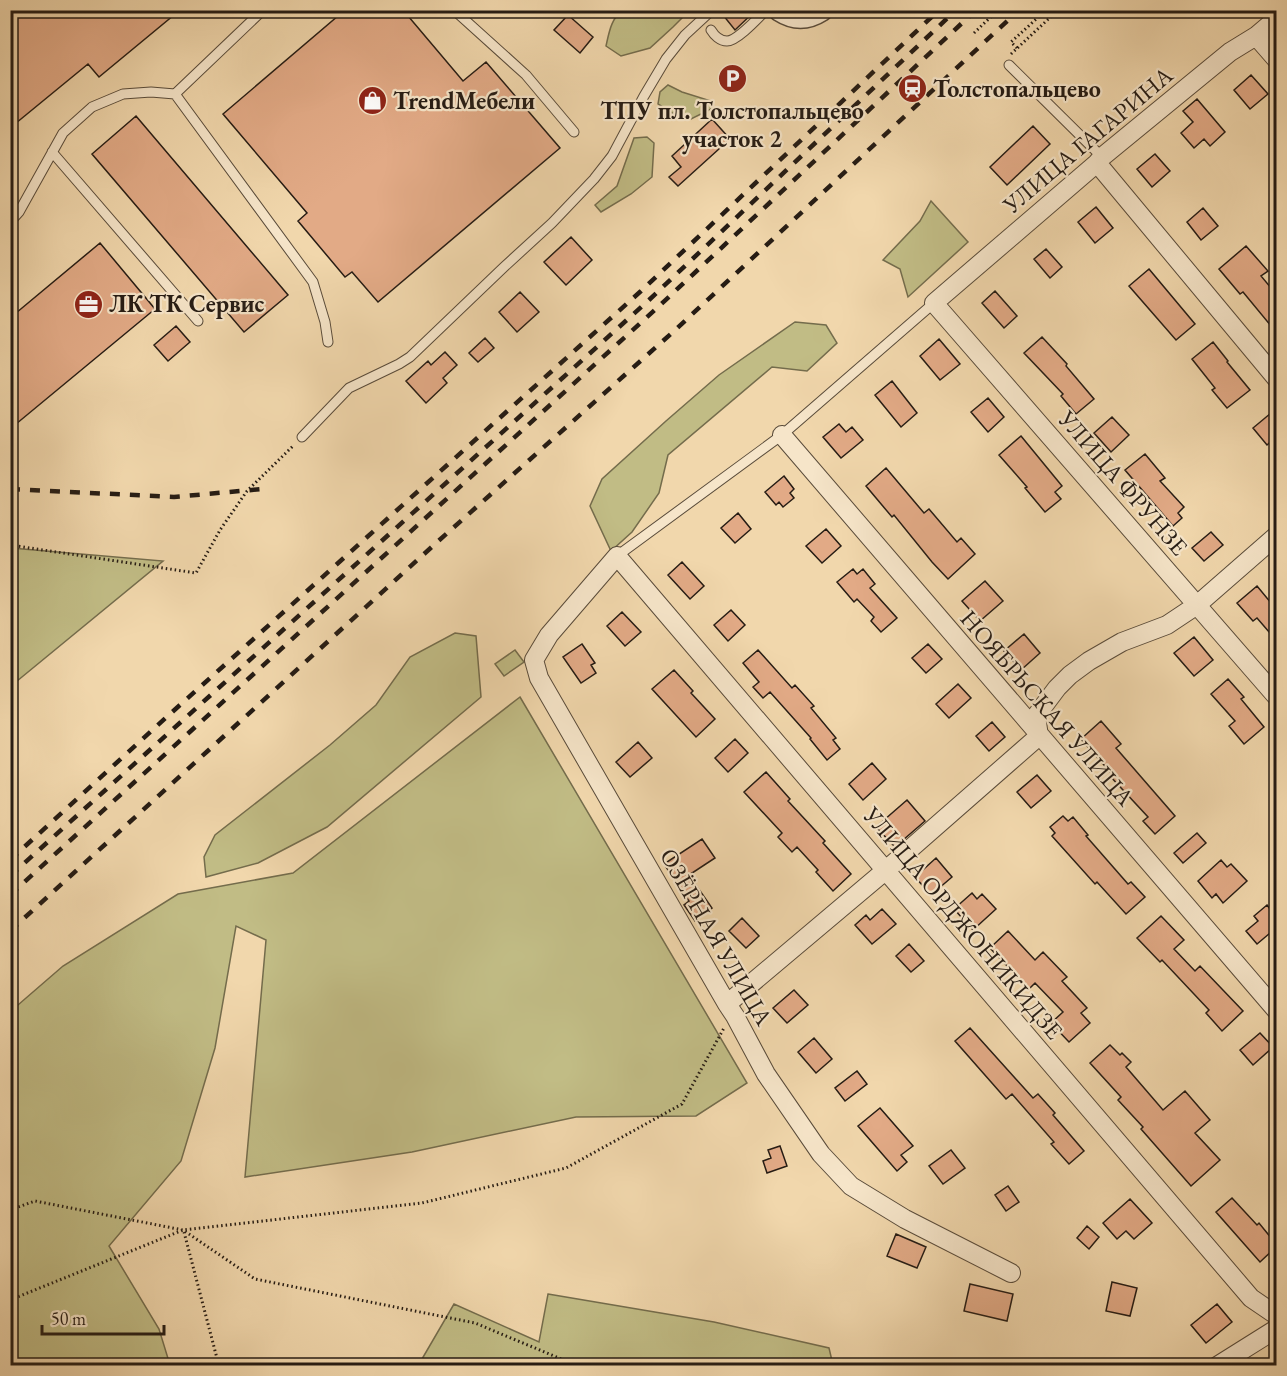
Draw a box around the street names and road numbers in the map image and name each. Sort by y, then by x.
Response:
street label: УЛИЦА ГАГАРИНА [996,59,1179,220]
street label: УЛИЦА ФРУНЗЕ [1051,403,1195,562]
street label: НОЯБРЬСКАЯ УЛИЦА [954,603,1141,812]
street label: УЛИЦА ОРДЖОНИКИДЗЕ [856,799,1070,1045]
street label: ОЗЁРНАЯ УЛИЦА [653,843,780,1031]

